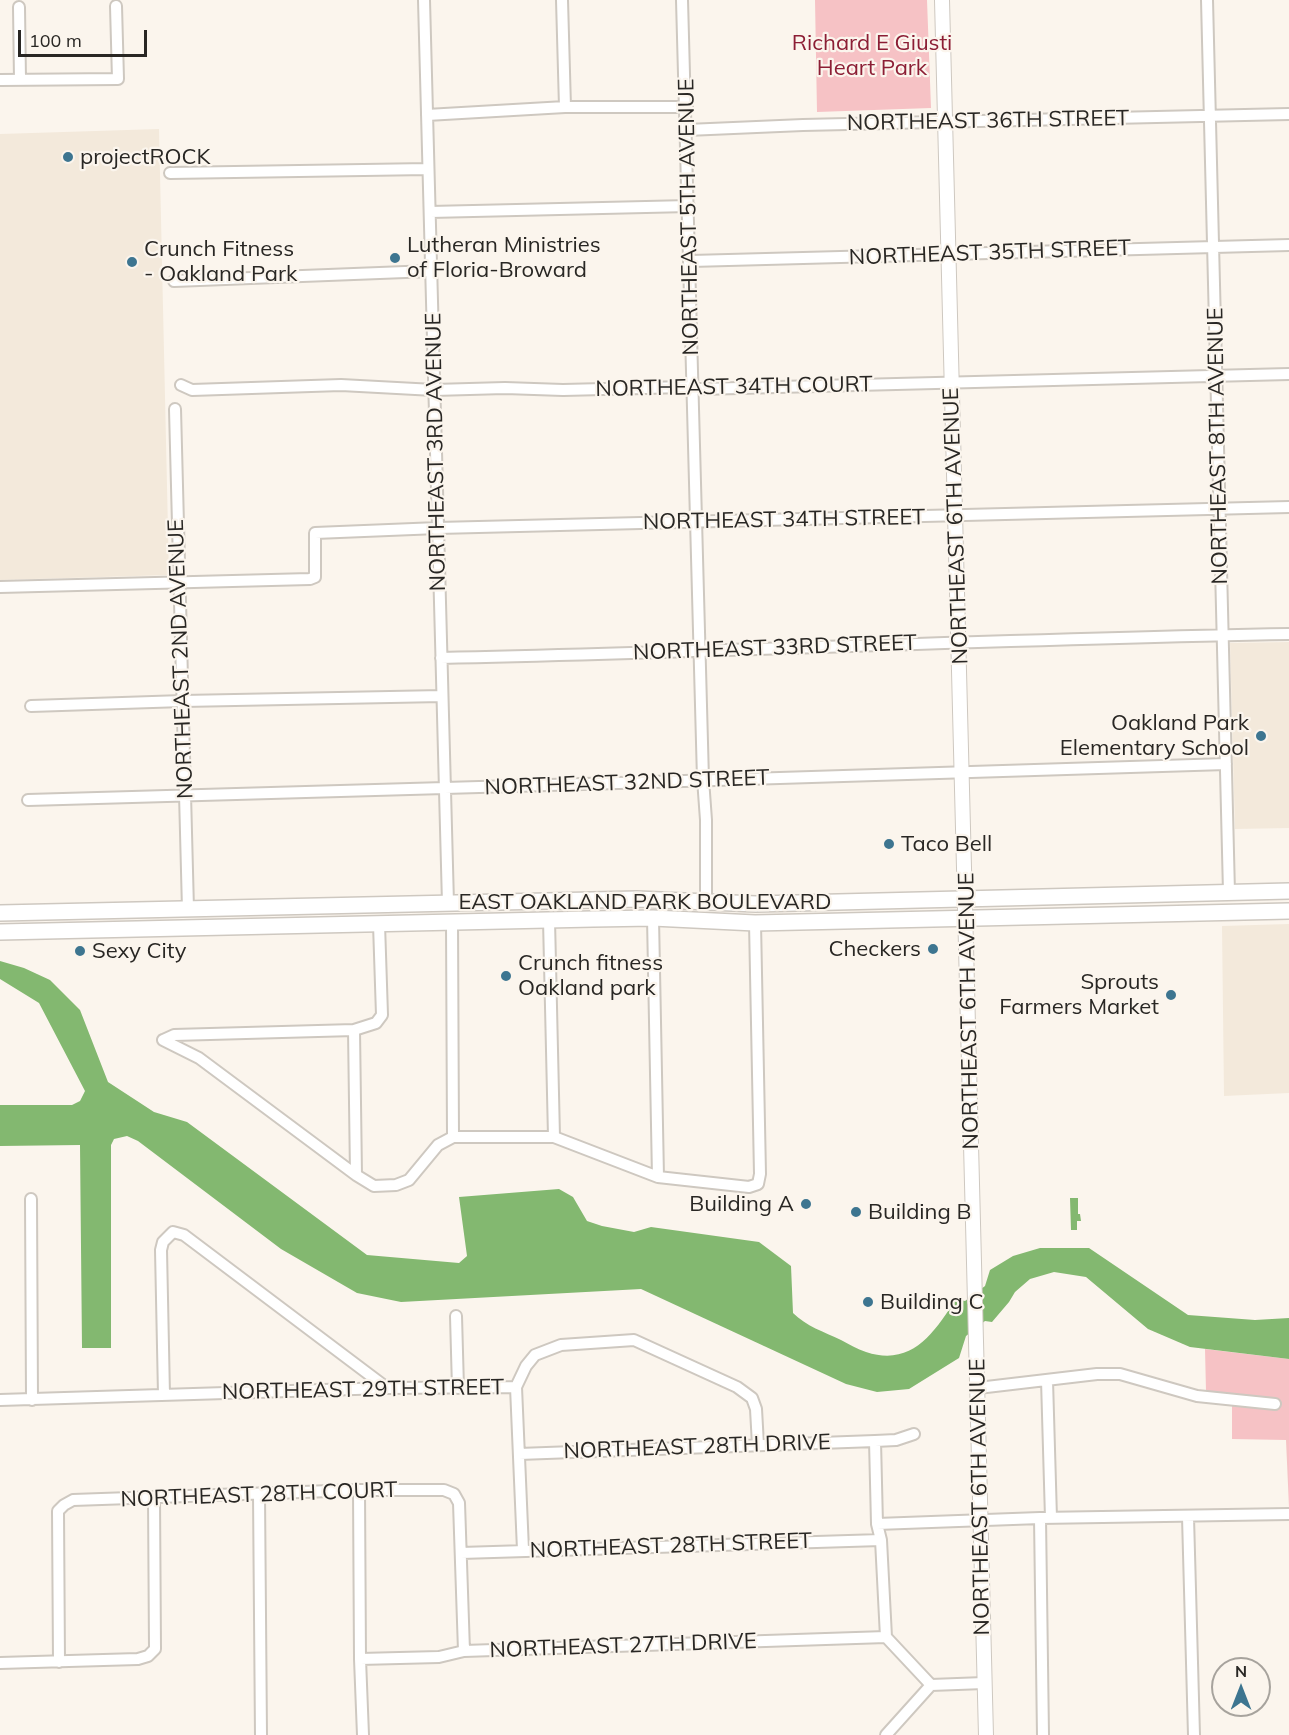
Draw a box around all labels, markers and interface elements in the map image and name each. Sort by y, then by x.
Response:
scale bar [21,18,150,56]
text: 100 m [29,29,82,52]
park label: Richard E Giusti Heart Park [792,30,952,82]
street label: NORTHEAST 5TH AVENUE [673,78,705,356]
street label: NORTHEAST 36TH STREET [847,105,1129,137]
place label: projectROCK [80,144,211,170]
marker: projectROCK [61,150,75,164]
place label: Lutheran Ministries of Floria-Broward [407,232,601,284]
street label: NORTHEAST 35TH STREET [848,235,1132,271]
place label: Crunch Fitness - Oakland Park [144,236,297,288]
marker: Lutheran Ministries of Floria-Broward [388,251,402,265]
marker: Crunch Fitness - Oakland Park [125,255,139,269]
street label: NORTHEAST 8TH AVENUE [1202,307,1234,585]
street label: NORTHEAST 3RD AVENUE [420,312,452,592]
street label: NORTHEAST 34TH COURT [595,371,873,403]
street label: NORTHEAST 6TH AVENUE [938,387,974,665]
street label: NORTHEAST 34TH STREET [643,504,925,536]
street label: NORTHEAST 2ND AVENUE [163,519,199,799]
street label: NORTHEAST 33RD STREET [633,630,917,666]
place label: Oakland Park Elementary School [1060,710,1249,762]
marker: Oakland Park Elementary School [1254,729,1268,743]
street label: NORTHEAST 32ND STREET [484,765,770,801]
place label: Taco Bell [901,831,992,857]
marker: Taco Bell [882,837,896,851]
street label: NORTHEAST 6TH AVENUE [953,872,985,1150]
street label: EAST OAKLAND PARK BOULEVARD [459,889,831,915]
place label: Checkers [828,936,921,962]
place label: Sexy City [92,938,186,964]
marker: Checkers [926,942,940,956]
marker: Sexy City [73,944,87,958]
place label: Crunch fitness Oakland park [518,950,663,1002]
marker: Crunch fitness Oakland park [499,969,513,983]
place label: Sprouts Farmers Market [999,969,1159,1020]
marker: Sprouts Farmers Market [1164,988,1178,1002]
place label: Building A [689,1191,794,1217]
marker: Building A [799,1197,813,1211]
place label: Building B [868,1199,971,1225]
marker: Building B [849,1205,863,1219]
place label: Building C [880,1289,984,1315]
marker: Building C [861,1295,875,1309]
street label: NORTHEAST 6TH AVENUE [964,1358,996,1636]
street label: NORTHEAST 29TH STREET [222,1374,504,1406]
street label: NORTHEAST 28TH DRIVE [563,1429,831,1465]
street label: NORTHEAST 28TH COURT [120,1477,398,1513]
street label: NORTHEAST 28TH STREET [529,1528,813,1564]
street label: NORTHEAST 27TH DRIVE [489,1628,757,1664]
north arrow [1211,1657,1271,1717]
text: N [1235,1661,1247,1681]

